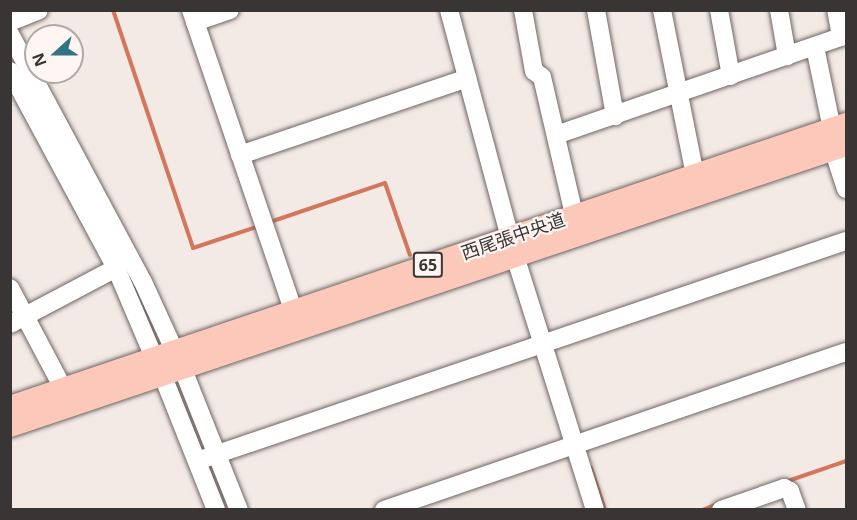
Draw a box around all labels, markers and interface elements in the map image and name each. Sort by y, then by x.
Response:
north arrow [24,24,84,84]
text: N [26,50,52,70]
street label: 西尾張中央道 [458,208,568,264]
road number: 65 [412,252,444,278]

